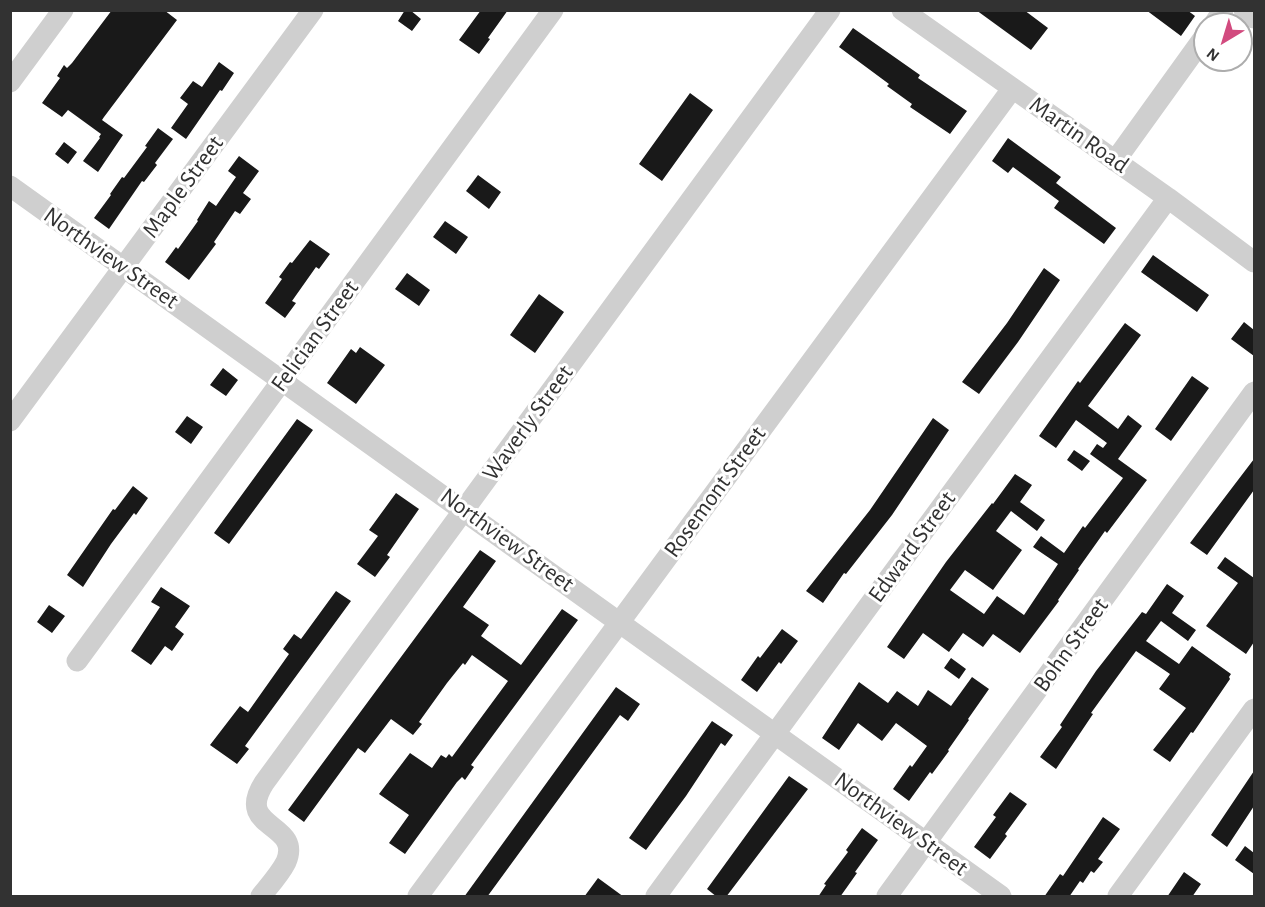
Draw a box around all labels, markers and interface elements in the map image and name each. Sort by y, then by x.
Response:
north arrow [1193,12,1253,72]
text: N [1204,45,1222,64]
street label: Martin Road [1024,90,1134,180]
street label: Maple Street [136,130,230,244]
street label: Northview Street [38,201,184,315]
street label: Felician Street [265,275,365,397]
street label: Waverly Street [476,359,580,487]
street label: Rosemont Street [658,421,772,563]
street label: Northview Street [434,482,580,598]
street label: Edward Street [862,486,962,608]
street label: Bohn Street [1027,592,1115,698]
street label: Northview Street [828,766,974,882]

